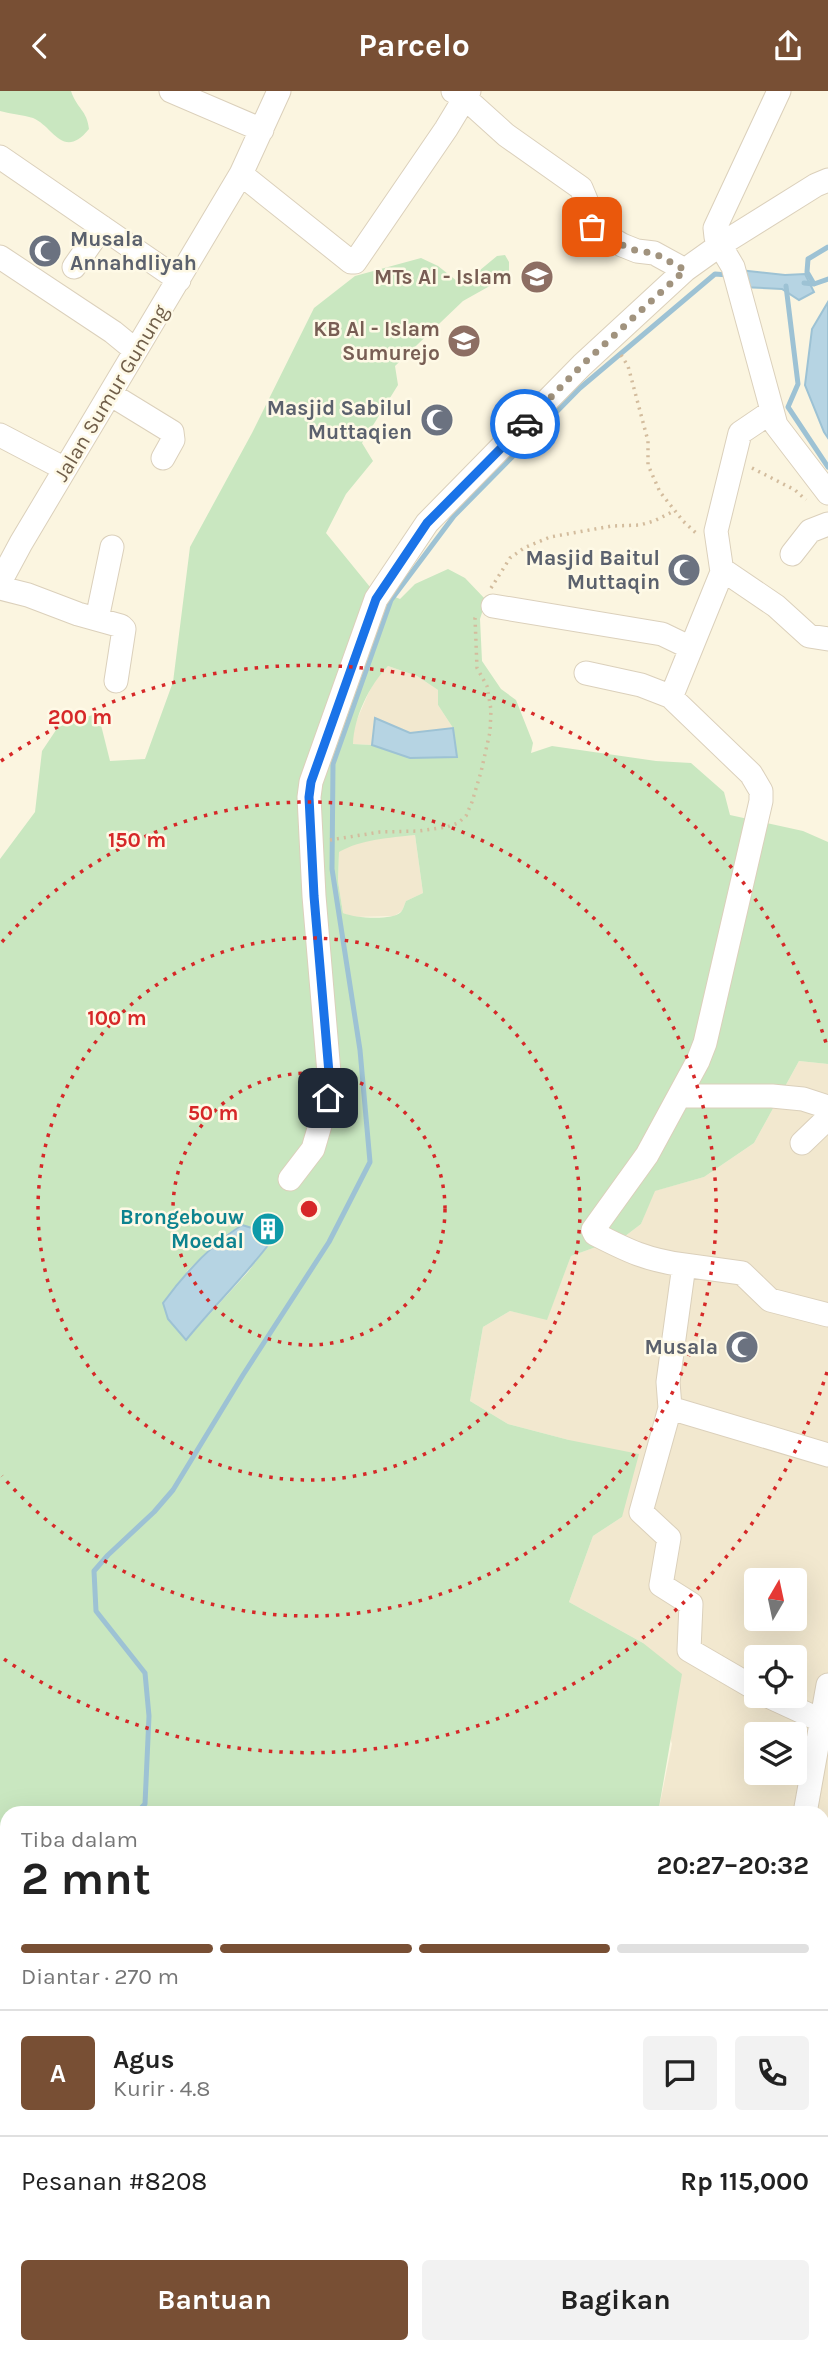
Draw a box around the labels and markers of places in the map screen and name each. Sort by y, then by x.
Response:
pin [562,197,622,257]
place label: Musala Annahdliyah [70,227,197,275]
mosque icon: Musala Annahdliyah [26,232,64,270]
school or university icon: MTs Al - Islam [518,258,556,296]
place label: MTs Al - Islam [374,265,512,289]
place label: KB Al - Islam Sumurejo [313,317,440,365]
school or university icon: KB Al - Islam Sumurejo [445,322,483,360]
place label: Masjid Sabilul Muttaqien [267,396,412,445]
mosque icon: Masjid Sabilul Muttaqien [418,401,456,439]
place label: Masjid Baitul Muttaqin [526,546,660,595]
mosque icon: Masjid Baitul Muttaqin [665,551,703,589]
pin [298,1068,358,1128]
centre of rings [297,1197,321,1221]
place label: Brongebouw Moedal [120,1205,244,1253]
building icon: Brongebouw Moedal [249,1210,287,1248]
mosque icon: Musala [723,1328,761,1366]
place label: Musala [644,1335,718,1359]

